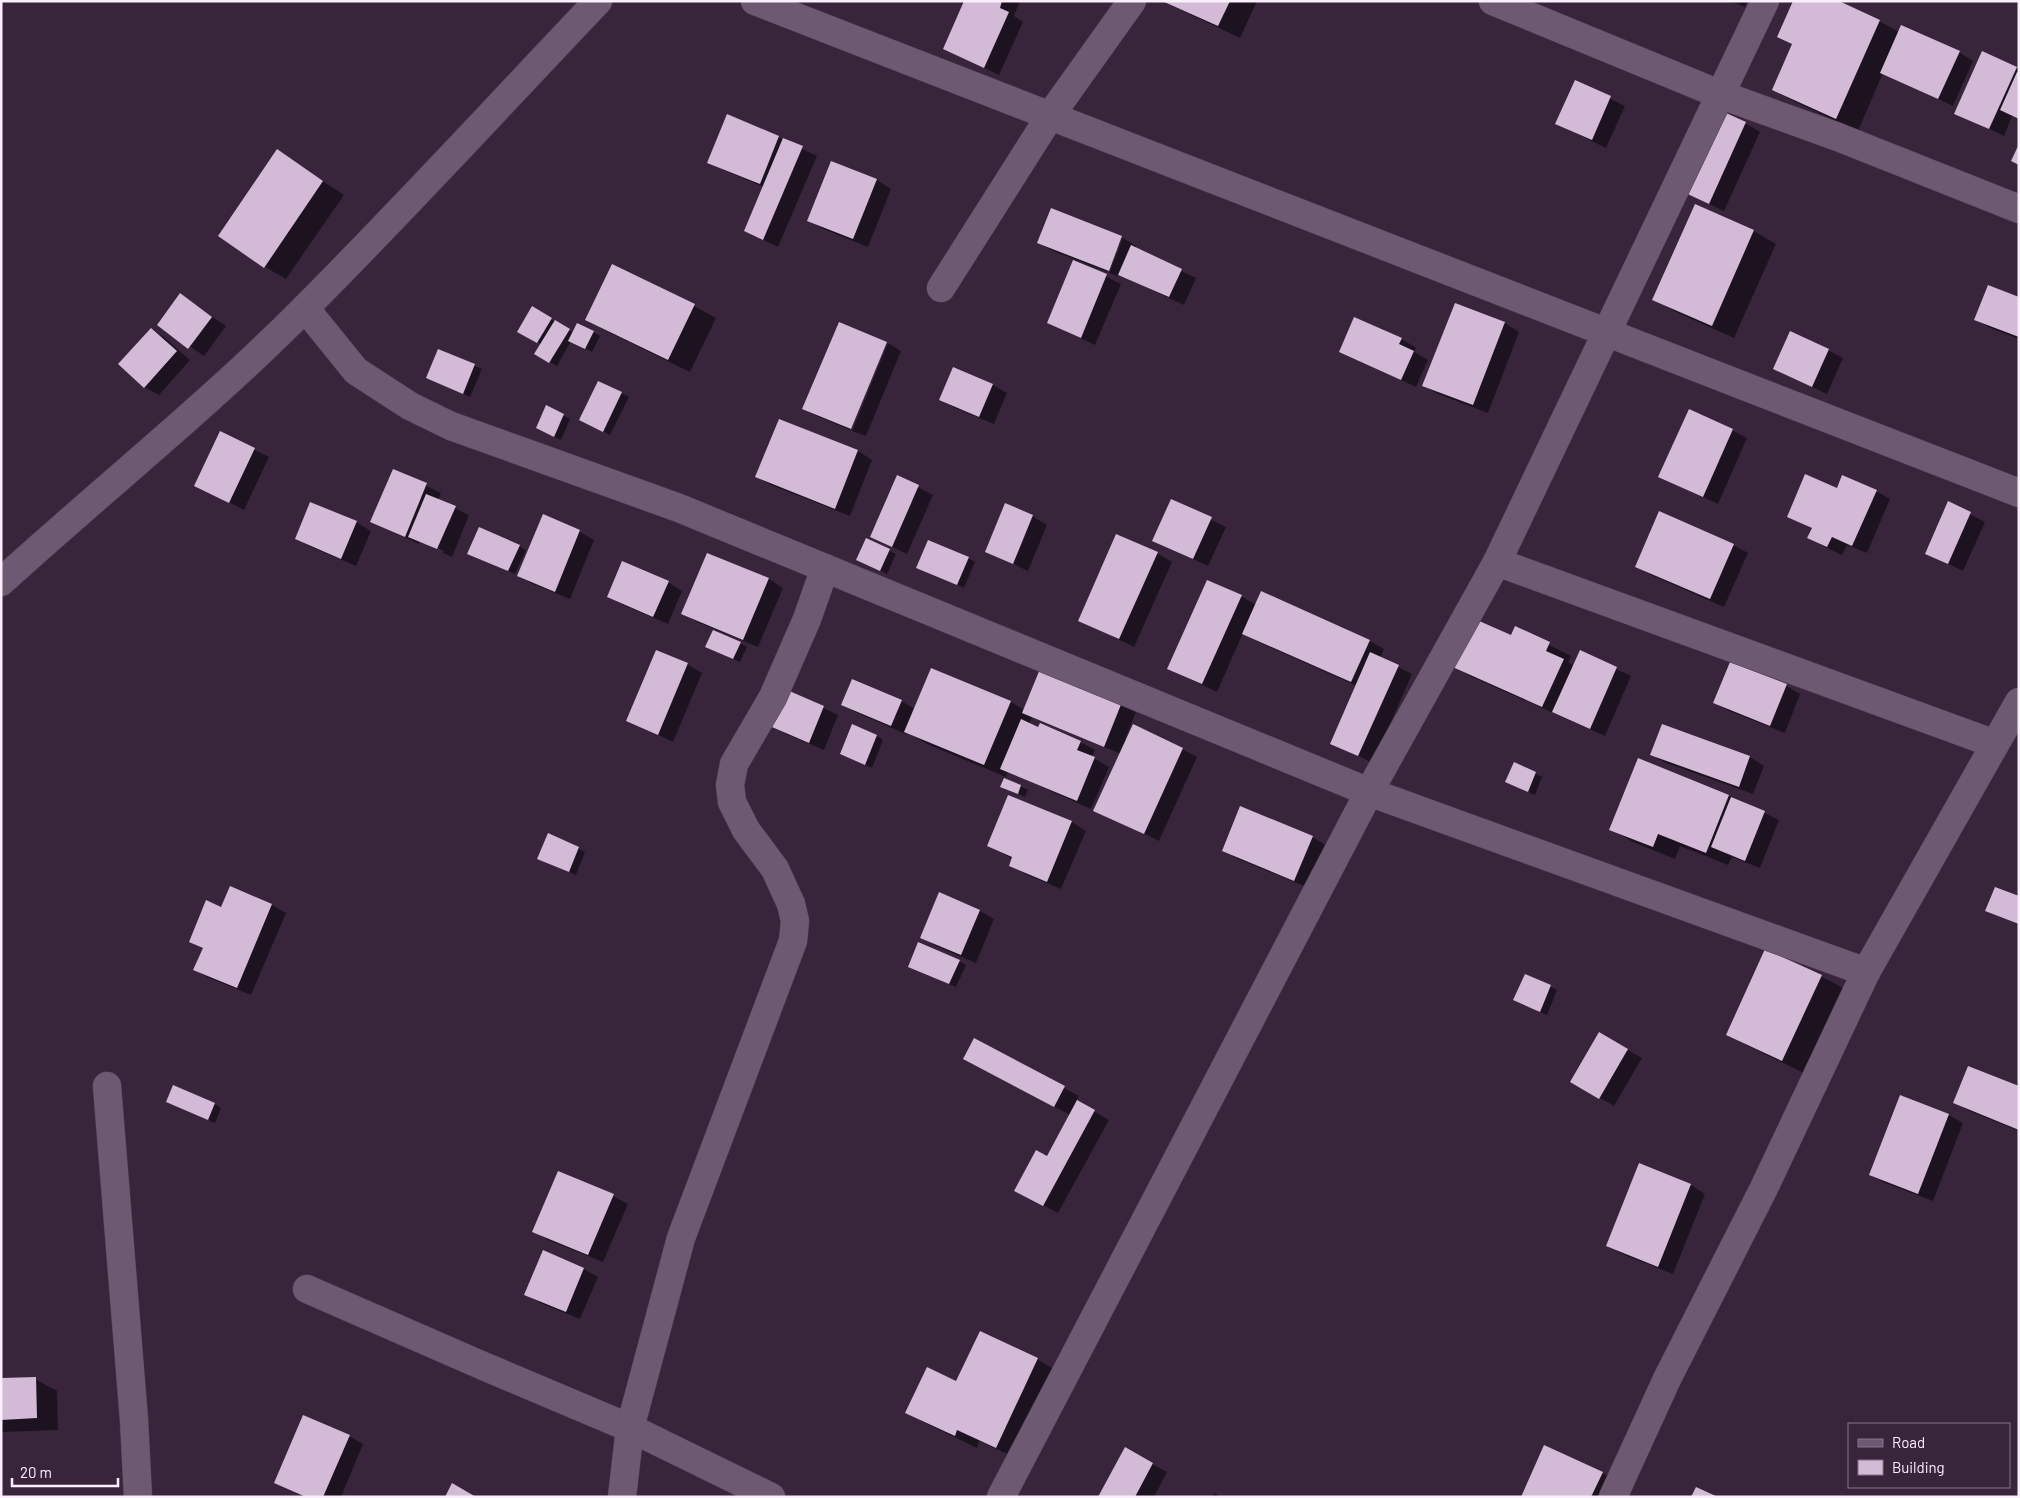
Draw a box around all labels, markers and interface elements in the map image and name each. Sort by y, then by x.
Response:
legend [1848,1423,2010,1488]
text: Road [1892,1433,1925,1451]
scale bar [12,1456,119,1488]
text: Building [1892,1458,1945,1476]
text: 20 m [20,1463,52,1481]

